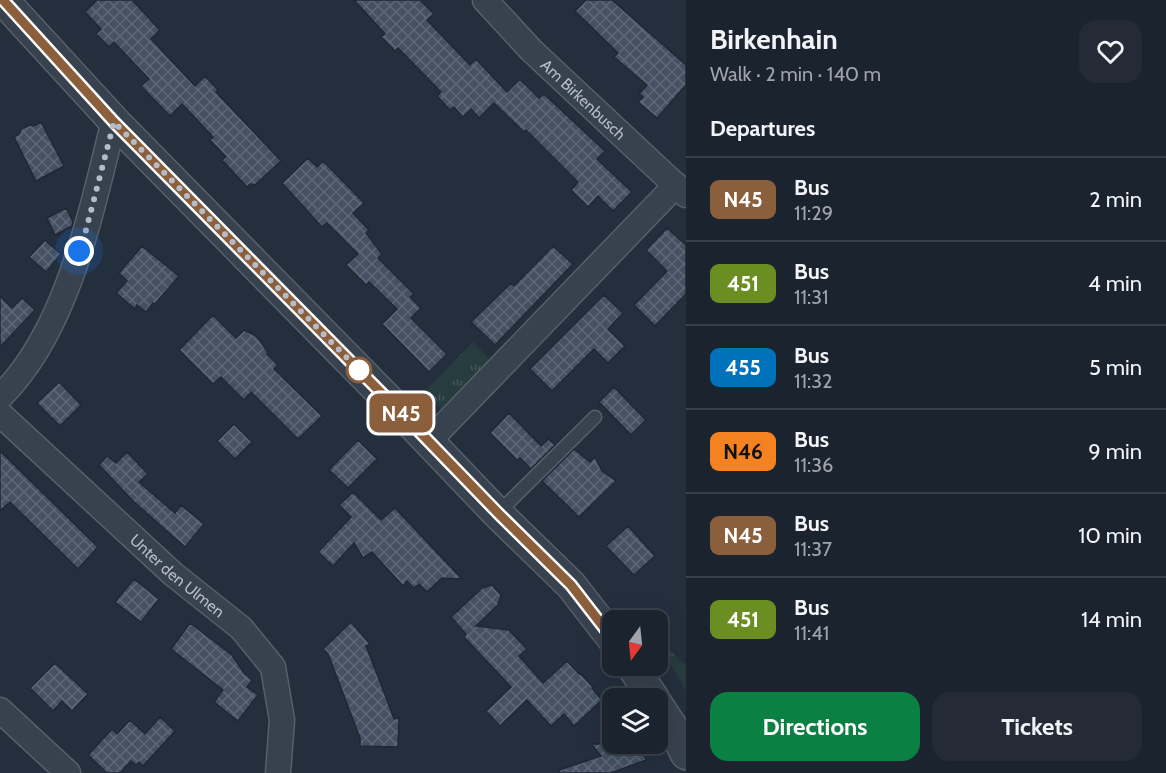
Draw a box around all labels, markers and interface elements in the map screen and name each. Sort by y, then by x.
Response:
button: heart [1079,20,1142,83]
text: Birkenhain [710,22,838,56]
street label: Am Birkenbusch [537,55,630,143]
text: Walk · 2 min · 140 m [710,62,881,86]
text: Departures [710,115,815,142]
text: Bus [794,174,829,201]
text: 2 min [1089,186,1142,213]
text: N45 [723,187,763,212]
text: 11:29 [794,201,833,225]
your location [64,236,94,266]
text: Bus [794,258,829,285]
text: 4 min [1088,270,1142,297]
text: 451 [727,271,759,296]
text: 11:31 [794,285,829,309]
text: Bus [794,342,829,369]
text: 5 min [1089,354,1142,381]
text: 455 [725,355,761,380]
unlabelled marker [346,357,372,383]
text: 11:32 [794,369,833,393]
line badge: N45 [366,394,436,432]
text: N45 [381,401,421,426]
text: Bus [794,426,829,453]
text: 9 min [1088,438,1142,465]
text: N46 [723,439,763,464]
text: 11:36 [794,453,833,477]
text: Bus [794,510,829,537]
text: 10 min [1078,522,1142,549]
text: N45 [723,523,763,548]
street label: Unter den Ulmen [126,530,229,621]
text: 11:37 [794,537,832,561]
text: Bus [794,594,829,621]
text: 14 min [1081,606,1142,633]
text: 451 [727,607,759,632]
north arrow [602,610,668,676]
map controls [602,610,668,754]
text: 11:41 [794,621,829,645]
button: layers [602,688,668,754]
button: Directions [710,692,920,761]
button: Tickets [932,692,1142,761]

